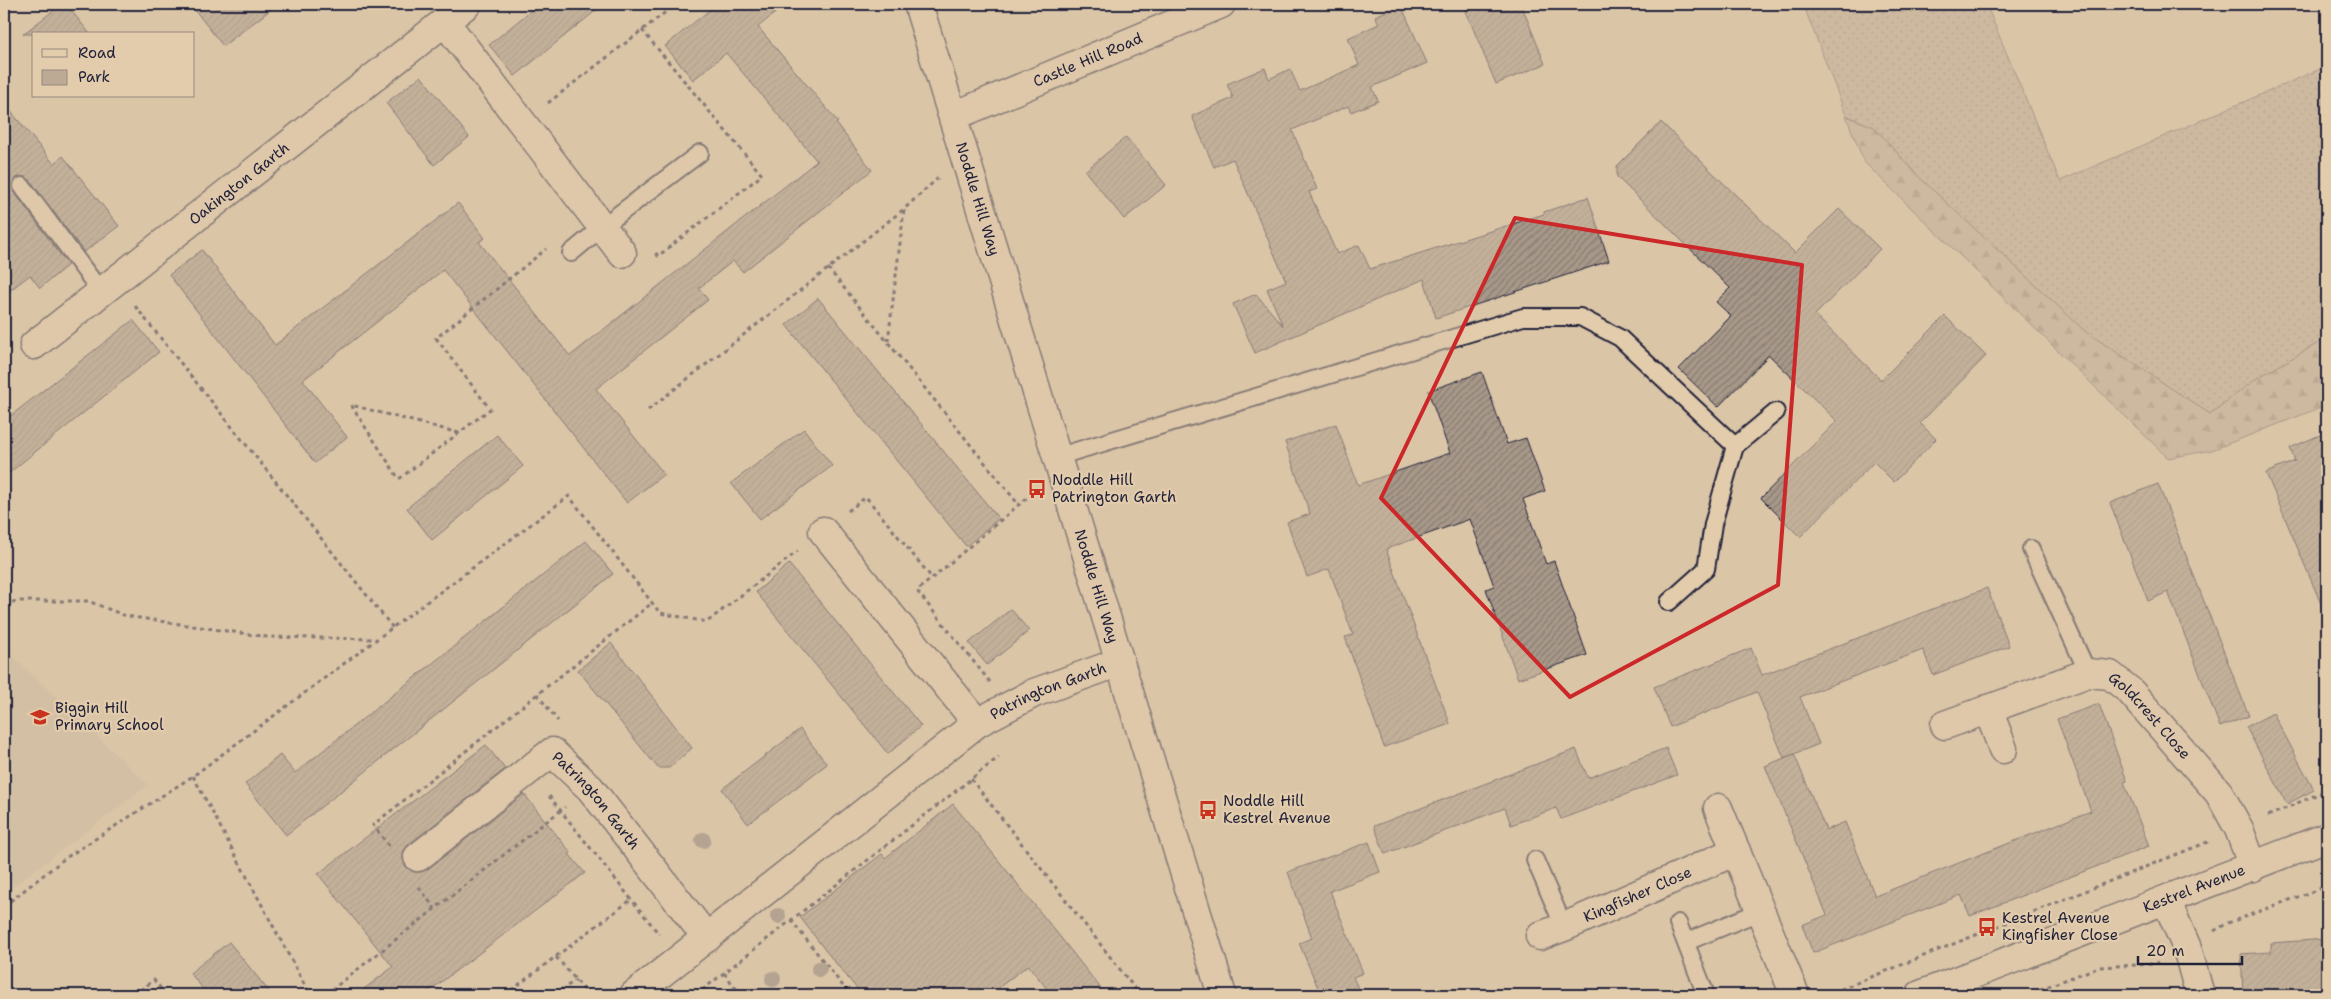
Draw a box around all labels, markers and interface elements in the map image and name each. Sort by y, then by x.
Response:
street label: Castle Hill Road [1030,28,1146,92]
legend [32,32,195,98]
text: Road [78,43,116,63]
text: Park [78,67,110,87]
street label: Oakington Garth [185,138,293,229]
street label: Noddle Hill Way [951,140,1005,258]
place label: Noddle Hill Patrington Garth [1052,470,1176,507]
bus stop icon: Noddle Hill Patrington Garth [1026,478,1048,500]
street label: Noddle Hill Way [1070,527,1123,646]
street label: Patrington Garth [986,658,1109,724]
street label: Goldcrest Close [2104,667,2195,764]
place label: Biggin Hill Primary School [55,698,164,735]
school or university icon: Biggin Hill Primary School [29,706,51,728]
street label: Patrington Garth [548,747,644,854]
place label: Noddle Hill Kestrel Avenue [1223,791,1331,828]
bus stop icon: Noddle Hill Kestrel Avenue [1197,799,1219,821]
street label: Kestrel Avenue [2140,860,2248,917]
street label: Kingfisher Close [1580,862,1695,927]
place label: Kestrel Avenue Kingfisher Close [2002,908,2118,945]
bus stop icon: Kestrel Avenue Kingfisher Close [1976,916,1998,938]
scale bar [2138,934,2242,966]
text: 20 m [2146,941,2185,961]

